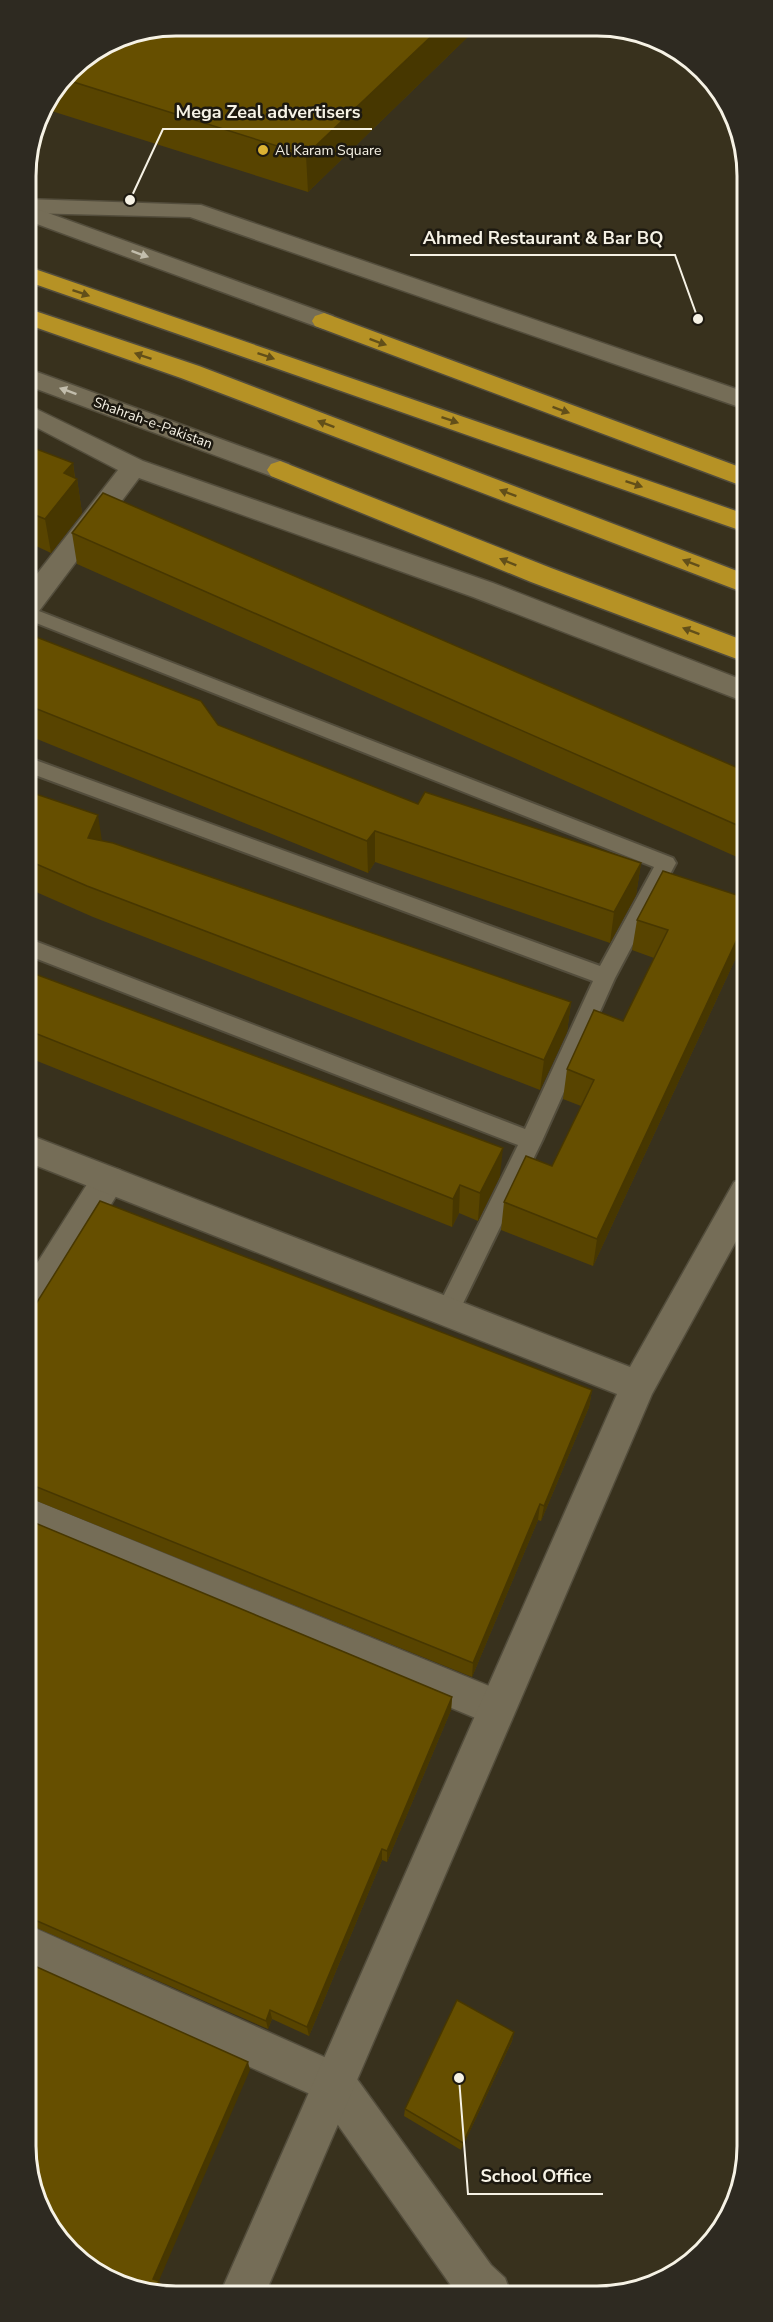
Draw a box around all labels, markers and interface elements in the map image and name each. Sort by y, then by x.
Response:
callout: Mega Zeal advertisers [163,93,372,129]
text: Mega Zeal advertisers [176,100,361,124]
place label: Al Karam Square [275,141,381,160]
marker: Al Karam Square [256,143,270,157]
callout: Ahmed Restaurant & Bar BQ [410,219,675,255]
text: Ahmed Restaurant & Bar BQ [423,226,663,250]
one-way arrow [131,249,149,259]
one-way arrow [72,288,90,298]
one-way arrow [370,337,388,347]
one-way arrow [134,350,152,360]
one-way arrow [257,352,275,362]
one-way arrow [59,386,77,396]
street label: Shahrah-e-Pakistan [91,393,215,453]
one-way arrow [552,405,570,415]
one-way arrow [441,415,459,425]
one-way arrow [317,419,335,428]
one-way arrow [625,479,643,489]
one-way arrow [499,488,517,498]
one-way arrow [499,557,517,567]
one-way arrow [681,558,699,568]
one-way arrow [681,626,699,636]
callout: School Office [468,2158,603,2194]
text: School Office [480,2164,592,2188]

